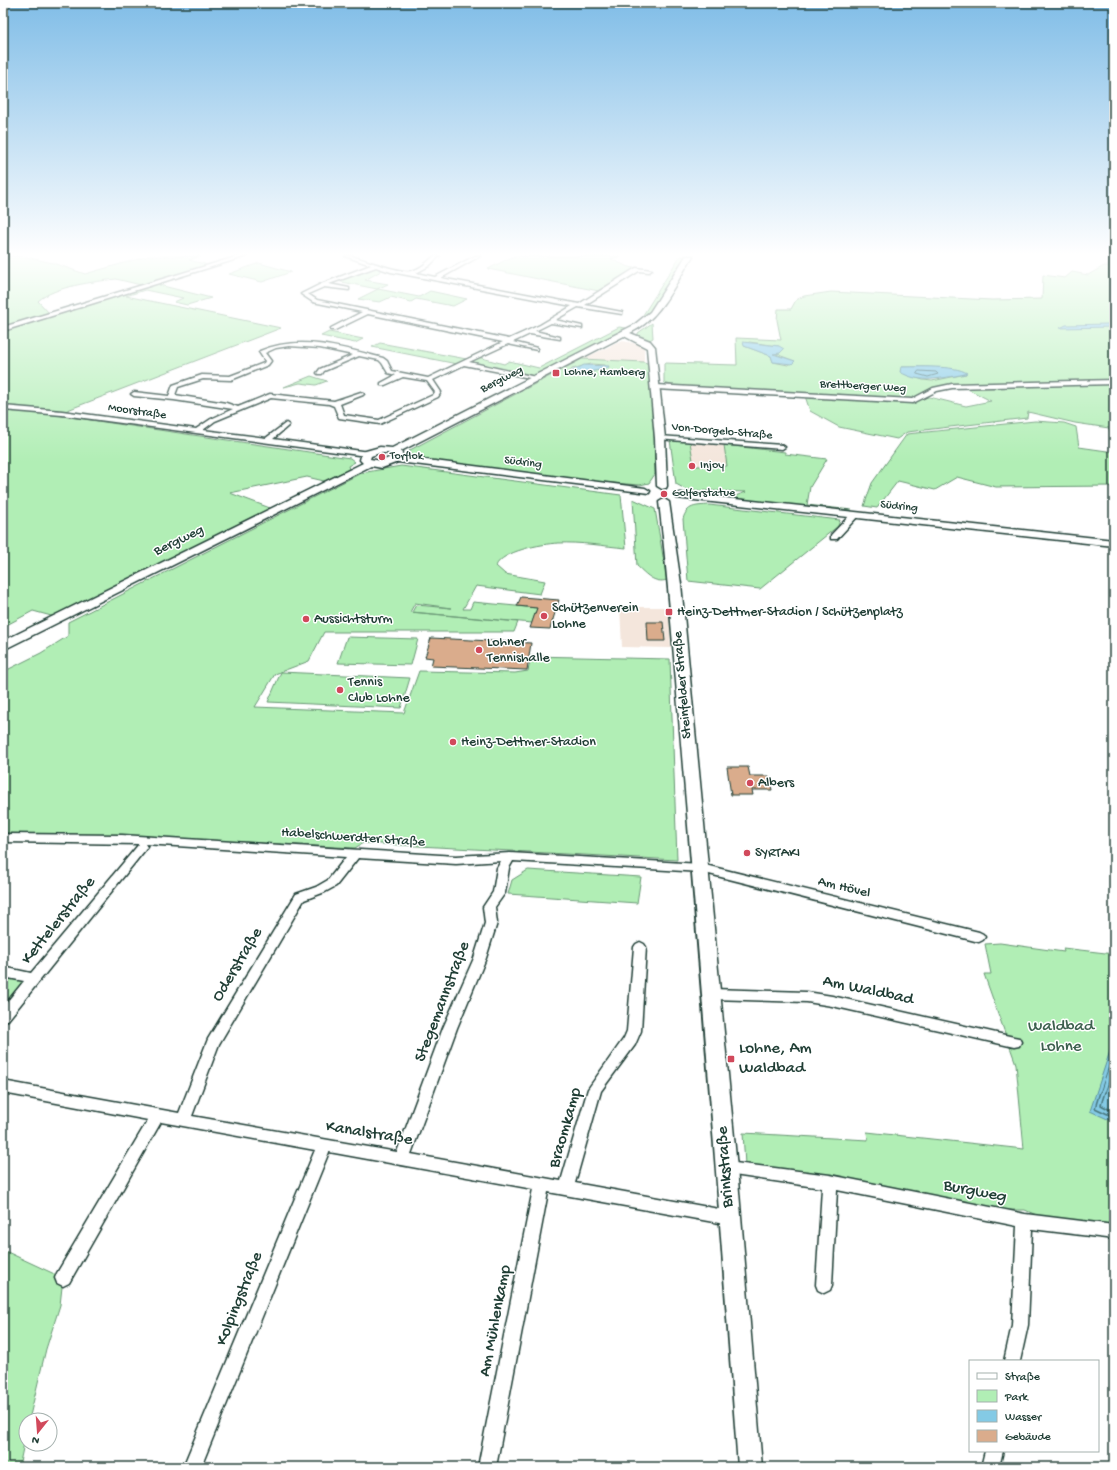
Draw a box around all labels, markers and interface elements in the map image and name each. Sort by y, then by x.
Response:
street label: Bergweg [478,363,526,397]
place label: Lohne, Hamberg [564,366,645,380]
marker: Lohne, Hamberg [551,368,561,378]
street label: Brettberger Weg [818,378,907,396]
street label: Moorstraße [107,401,168,423]
street label: Von-Dorgelo-Straße [670,421,774,443]
place label: Torflok [389,450,425,464]
marker: Torflok [377,452,387,462]
street label: Südring [503,454,543,472]
place label: Injoy [700,459,724,473]
marker: Injoy [687,461,697,471]
place label: Golferstatue [672,487,736,501]
marker: Golferstatue [659,489,669,499]
street label: Südring [880,498,919,516]
street label: Bergweg [150,522,207,561]
place label: Schützenverein Lohne [552,600,639,633]
place label: Heinz-Dettmer-Stadion / Schützenplatz [677,604,903,621]
marker: Heinz-Dettmer-Stadion / Schützenplatz [664,607,674,617]
place label: Aussichtsturm [314,611,393,628]
marker: Schützenverein Lohne [539,611,549,621]
marker: Aussichtsturm [301,614,311,624]
street label: Steinfelder Straße [670,630,696,740]
place label: Lohner Tennishalle [486,634,551,667]
marker: Lohner Tennishalle [474,645,484,655]
place label: Tennis Club Lohne [347,674,411,707]
marker: Tennis Club Lohne [335,685,345,695]
place label: Heinz-Dettmer-Stadion [461,734,596,751]
marker: Heinz-Dettmer-Stadion [448,737,458,747]
place label: Albers [758,775,795,792]
marker: Albers [745,778,755,788]
street label: Habelschwerdter Straße [281,824,426,852]
place label: SYRTAKI [755,845,800,862]
marker: SYRTAKI [742,848,752,858]
street label: Kettelerstraße [18,873,101,969]
street label: Am Hövel [816,873,872,903]
street label: Oderstraße [208,924,268,1006]
street label: Stegemannstraße [411,939,475,1065]
street label: Am Waldbad [821,972,917,1011]
park label: Waldbad Lohne [1028,1017,1096,1057]
place label: Lohne, Am Waldbad [739,1039,812,1079]
marker: Lohne, Am Waldbad [726,1054,736,1064]
street label: Braomkamp [545,1085,587,1171]
street label: Kanalstraße [324,1117,414,1151]
street label: Brinkstraße [713,1125,739,1210]
street label: Burgweg [941,1176,1008,1208]
street label: Kolpingstraße [212,1249,268,1349]
street label: Am Mühlenkamp [475,1263,517,1378]
legend [969,1360,1099,1452]
text: Straße [1005,1371,1041,1385]
text: Park [1004,1391,1030,1405]
text: Wasser [1005,1411,1043,1425]
north arrow [18,1412,58,1452]
text: Gebäude [1005,1431,1051,1445]
text: N [30,1433,41,1446]

